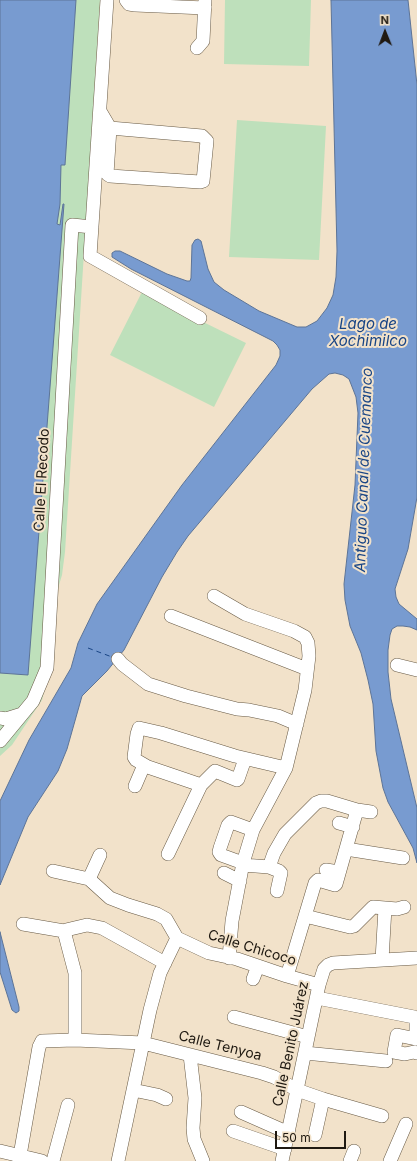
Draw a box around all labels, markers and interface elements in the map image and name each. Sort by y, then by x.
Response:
north arrow [365,12,405,52]
text: N [380,13,389,27]
water label: Lago de Xochimilco [329,315,407,350]
water label: Antiguo Canal de Cuemanco [351,368,377,572]
street label: Calle El Recodo [31,428,53,532]
street label: Calle Chicoco [206,927,298,969]
street label: Calle Benito Juárez [270,980,312,1108]
street label: Calle Tenyoa [177,1028,263,1064]
scale bar [277,1123,348,1149]
text: 50 m [282,1130,311,1145]

